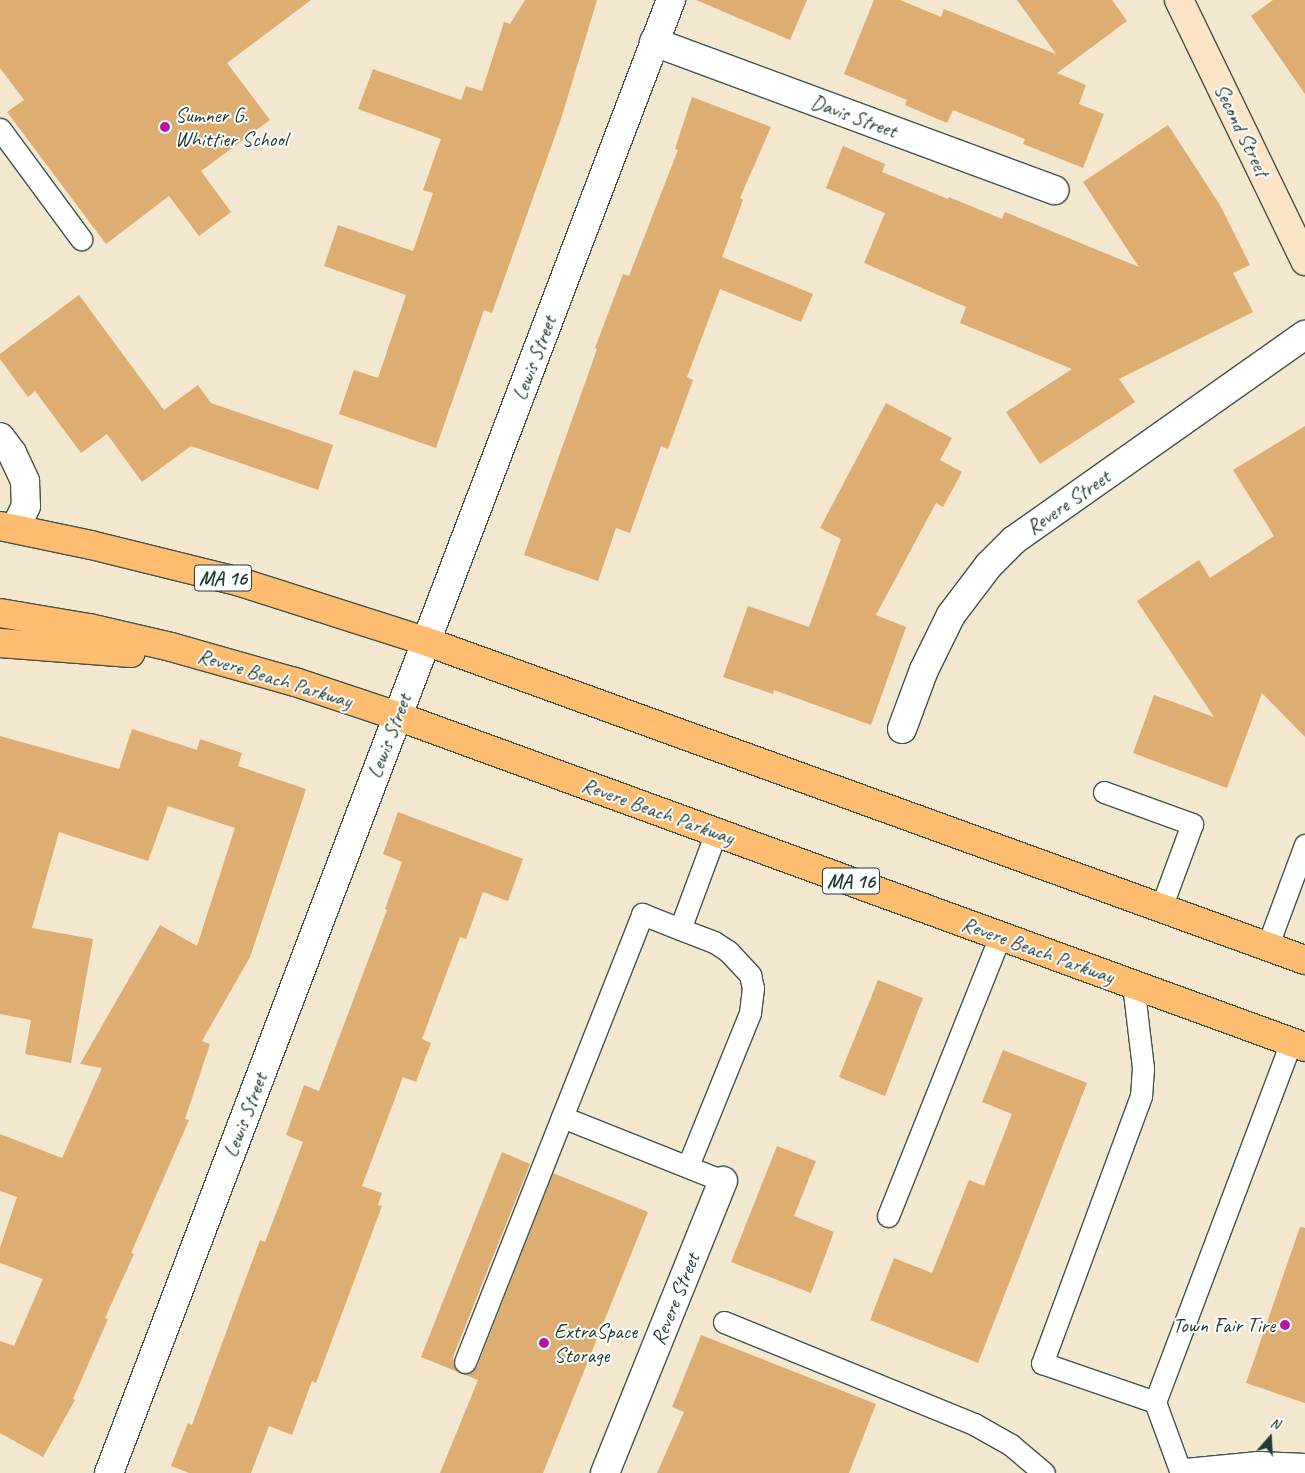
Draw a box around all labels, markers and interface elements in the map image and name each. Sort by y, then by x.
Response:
street label: Second Street [1209,80,1275,180]
street label: Davis Street [808,89,900,143]
place label: Sumner G. Whittier School [175,102,287,152]
marker: Sumner G. Whittier School [159,121,171,133]
street label: Lewis Street [506,312,562,404]
street label: Revere Street [1021,464,1115,540]
road number: MA 16 [193,560,253,596]
street label: Revere Beach Parkway [195,643,355,713]
street label: Lewis Street [361,690,417,782]
street label: Revere Beach Parkway [579,772,737,850]
road number: MA 16 [821,864,881,898]
street label: Revere Beach Parkway [959,911,1117,989]
street label: Lewis Street [217,1069,273,1161]
street label: Revere Street [645,1249,705,1349]
place label: Town Fair Tire [1172,1312,1275,1338]
place label: ExtraSpace Storage [554,1318,637,1368]
marker: Town Fair Tire [1279,1319,1291,1331]
marker: ExtraSpace Storage [538,1337,550,1349]
north arrow [1245,1413,1295,1463]
text: N [1268,1414,1282,1433]

